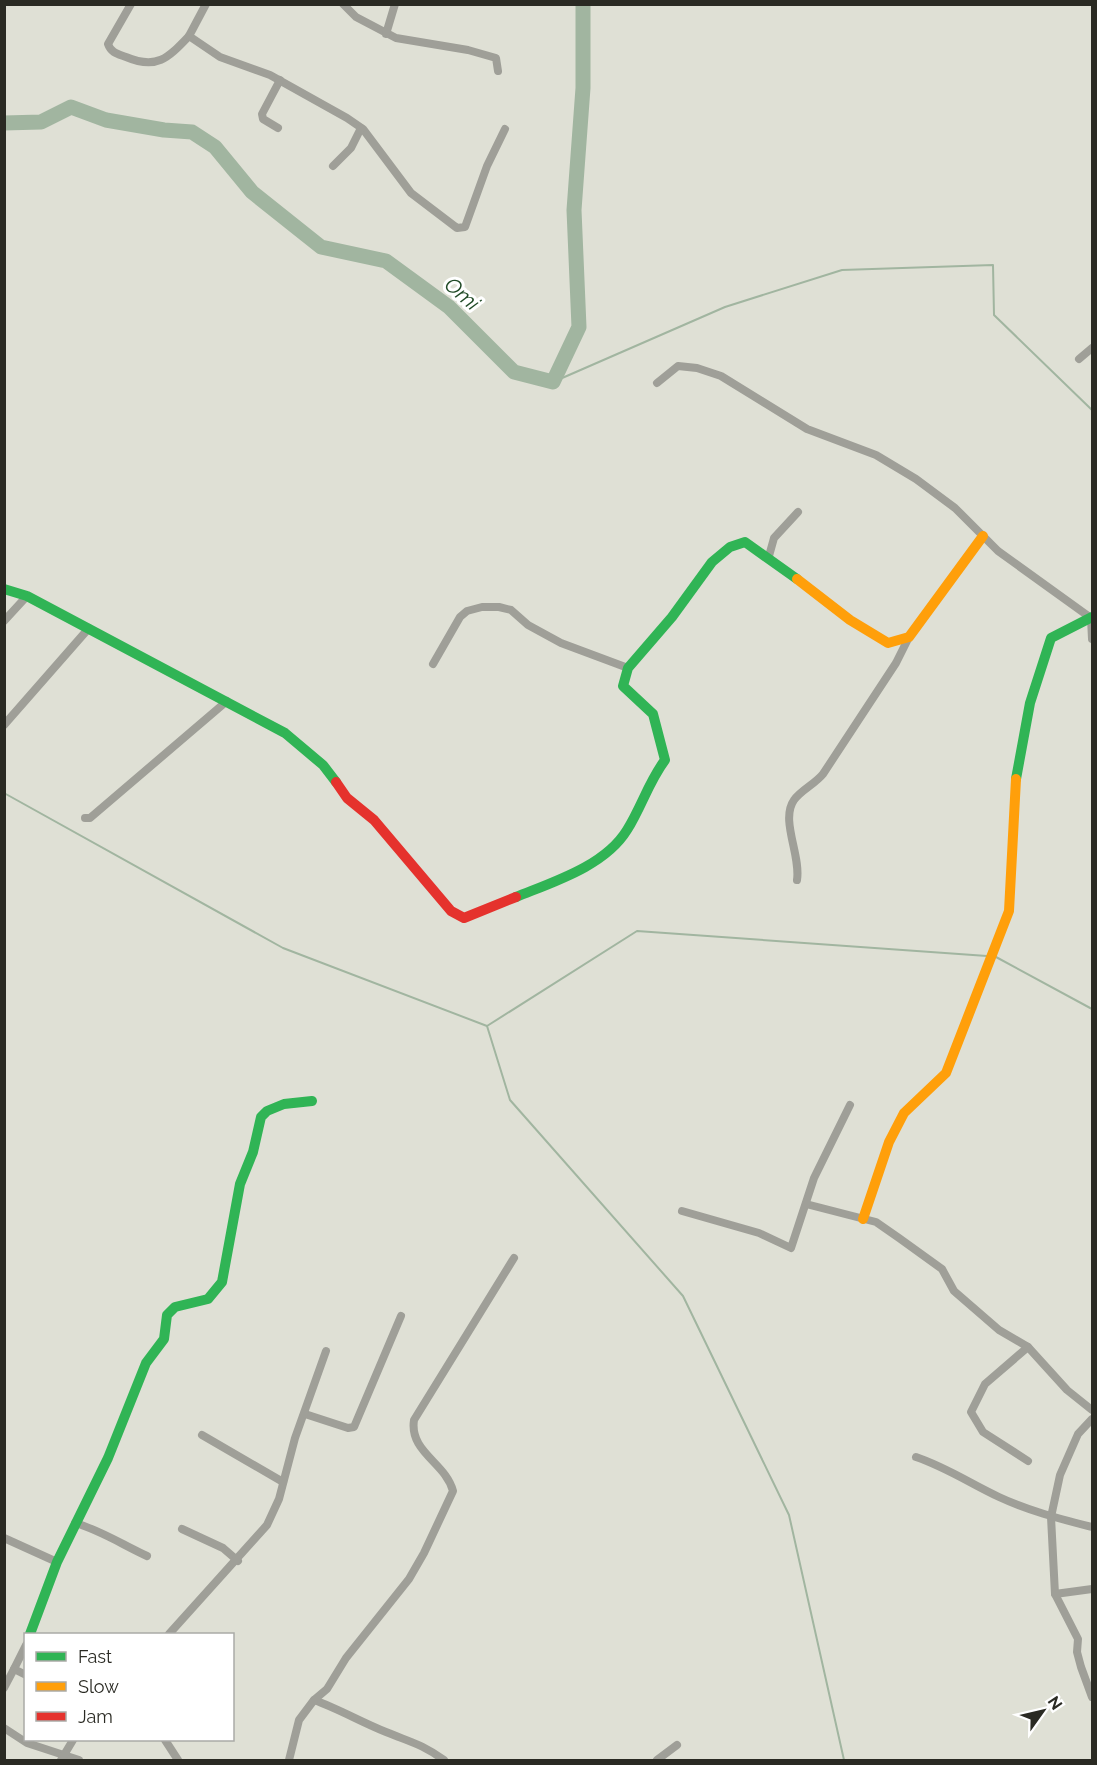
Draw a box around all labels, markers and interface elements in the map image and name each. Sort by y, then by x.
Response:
water label: Omi [440,272,485,316]
legend [24,1633,234,1741]
text: Fast [78,1646,112,1667]
text: Slow [78,1676,119,1697]
north arrow [1013,1681,1073,1741]
text: N [1044,1693,1066,1713]
text: Jam [78,1706,113,1727]

